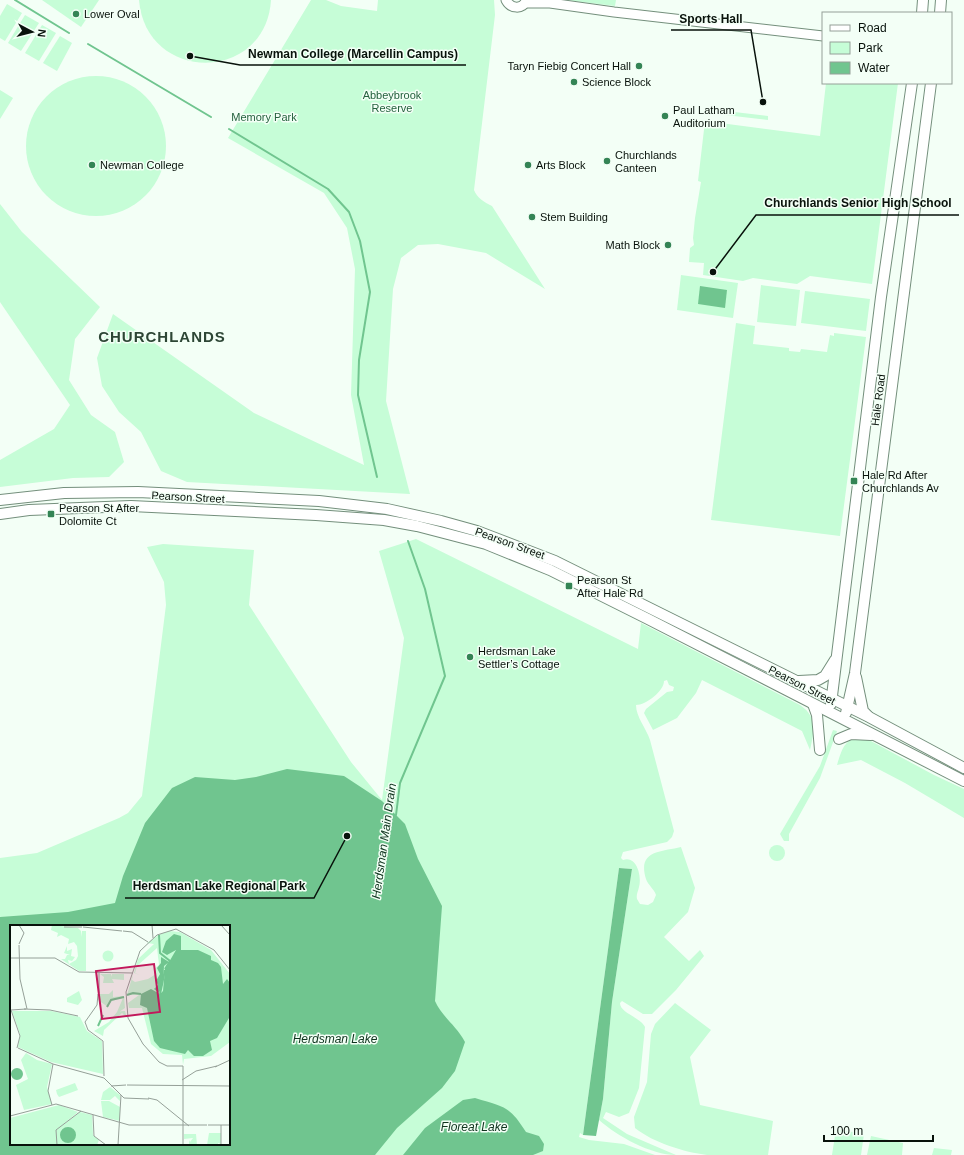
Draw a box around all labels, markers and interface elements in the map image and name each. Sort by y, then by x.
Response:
callout: Sports Hall [671,6,751,30]
place label: Lower Oval [84,8,140,20]
marker: Lower Oval [71,9,81,19]
north arrow [12,12,52,52]
text: Sports Hall [679,12,743,26]
legend [822,12,952,84]
text: Road [858,21,887,35]
text: N [35,29,48,38]
callout: Newman College (Marcellin Campus) [240,41,466,65]
text: Park [858,41,884,55]
text: Newman College (Marcellin Campus) [248,47,458,61]
place label: Taryn Fiebig Concert Hall [508,60,631,72]
marker: Taryn Fiebig Concert Hall [634,61,644,71]
text: Water [858,61,890,75]
place label: Science Block [582,76,652,88]
marker: Science Block [569,77,579,87]
park label: Abbeybrook Reserve [363,89,422,114]
place label: Paul Latham Auditorium [673,104,735,129]
park label: Memory Park [231,111,297,123]
marker: Paul Latham Auditorium [660,111,670,121]
place label: Churchlands Canteen [615,149,677,174]
marker: Churchlands Canteen [602,156,612,166]
place label: Newman College [100,159,184,171]
place label: Arts Block [536,159,586,171]
marker: Newman College [87,160,97,170]
marker: Arts Block [523,160,533,170]
callout: Churchlands Senior High School [756,191,959,215]
text: Churchlands Senior High School [764,196,952,210]
place label: Stem Building [540,211,608,223]
marker: Stem Building [527,212,537,222]
place label: Math Block [606,239,660,251]
marker: Math Block [663,240,673,250]
district label: CHURCHLANDS [98,328,226,345]
street label: Hale Road [869,373,887,427]
place label: Hale Rd After Churchlands Av [862,469,939,494]
marker: Hale Rd After Churchlands Av [849,476,859,486]
street label: Pearson Street [151,489,225,505]
place label: Pearson St After Dolomite Ct [59,502,139,527]
marker: Pearson St After Dolomite Ct [46,509,56,519]
street label: Pearson Street [473,525,547,561]
place label: Pearson St After Hale Rd [577,574,643,599]
marker: Pearson St After Hale Rd [564,581,574,591]
place label: Herdsman Lake Settler’s Cottage [478,645,560,670]
marker: Herdsman Lake Settler’s Cottage [465,652,475,662]
street label: Pearson Street [767,663,837,707]
water label: Herdsman Main Drain [369,782,399,900]
callout: Herdsman Lake Regional Park [125,874,314,898]
text: Herdsman Lake Regional Park [133,879,306,893]
inset map [10,925,230,1145]
water label: Herdsman Lake [293,1032,378,1046]
scale bar [824,1117,933,1143]
water label: Floreat Lake [441,1120,508,1134]
text: 100 m [830,1124,863,1138]

